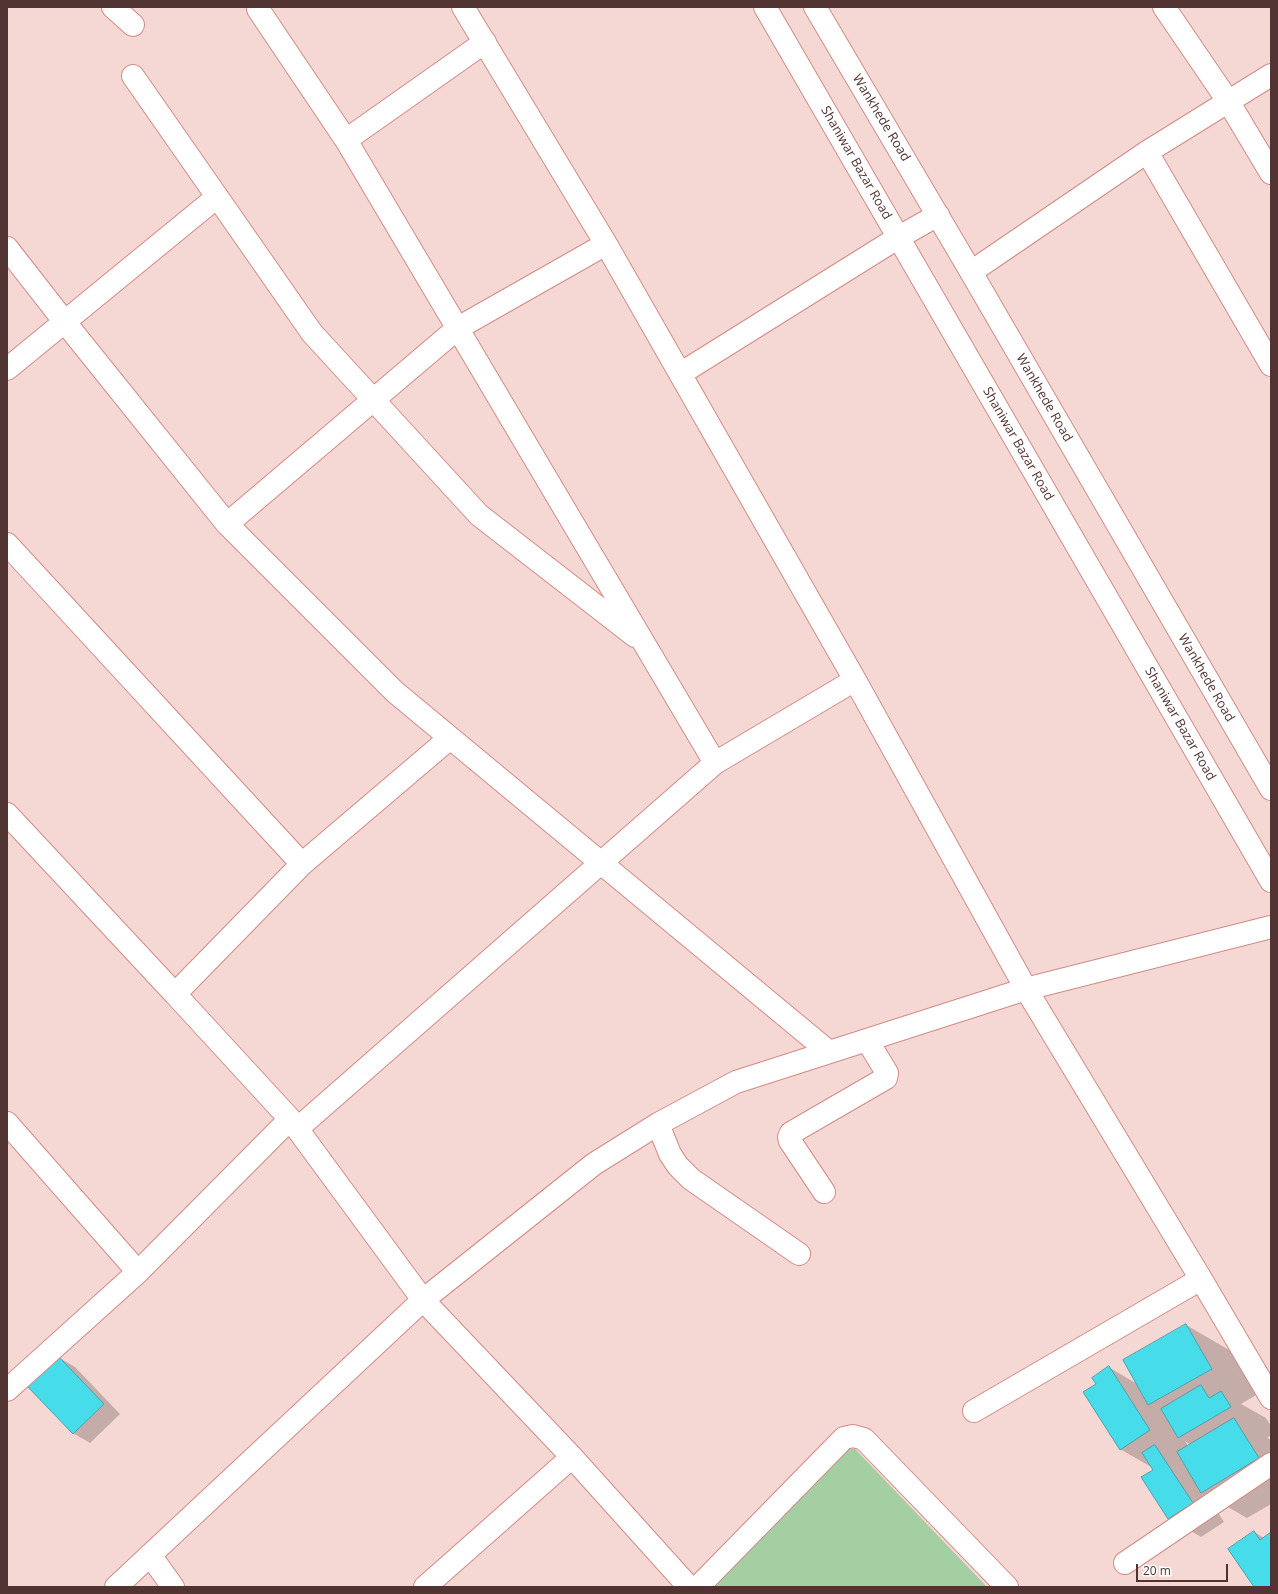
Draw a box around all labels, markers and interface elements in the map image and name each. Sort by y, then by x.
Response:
street label: Wankhede Road [849,72,913,164]
street label: Shaniwar Bazar Road [817,104,895,222]
street label: Wankhede Road [1013,351,1075,445]
street label: Shaniwar Bazar Road [979,385,1057,503]
street label: Wankhede Road [1175,631,1237,725]
street label: Shaniwar Bazar Road [1141,665,1219,783]
scale bar [1138,1556,1230,1582]
text: 20 m [1143,1562,1171,1579]

